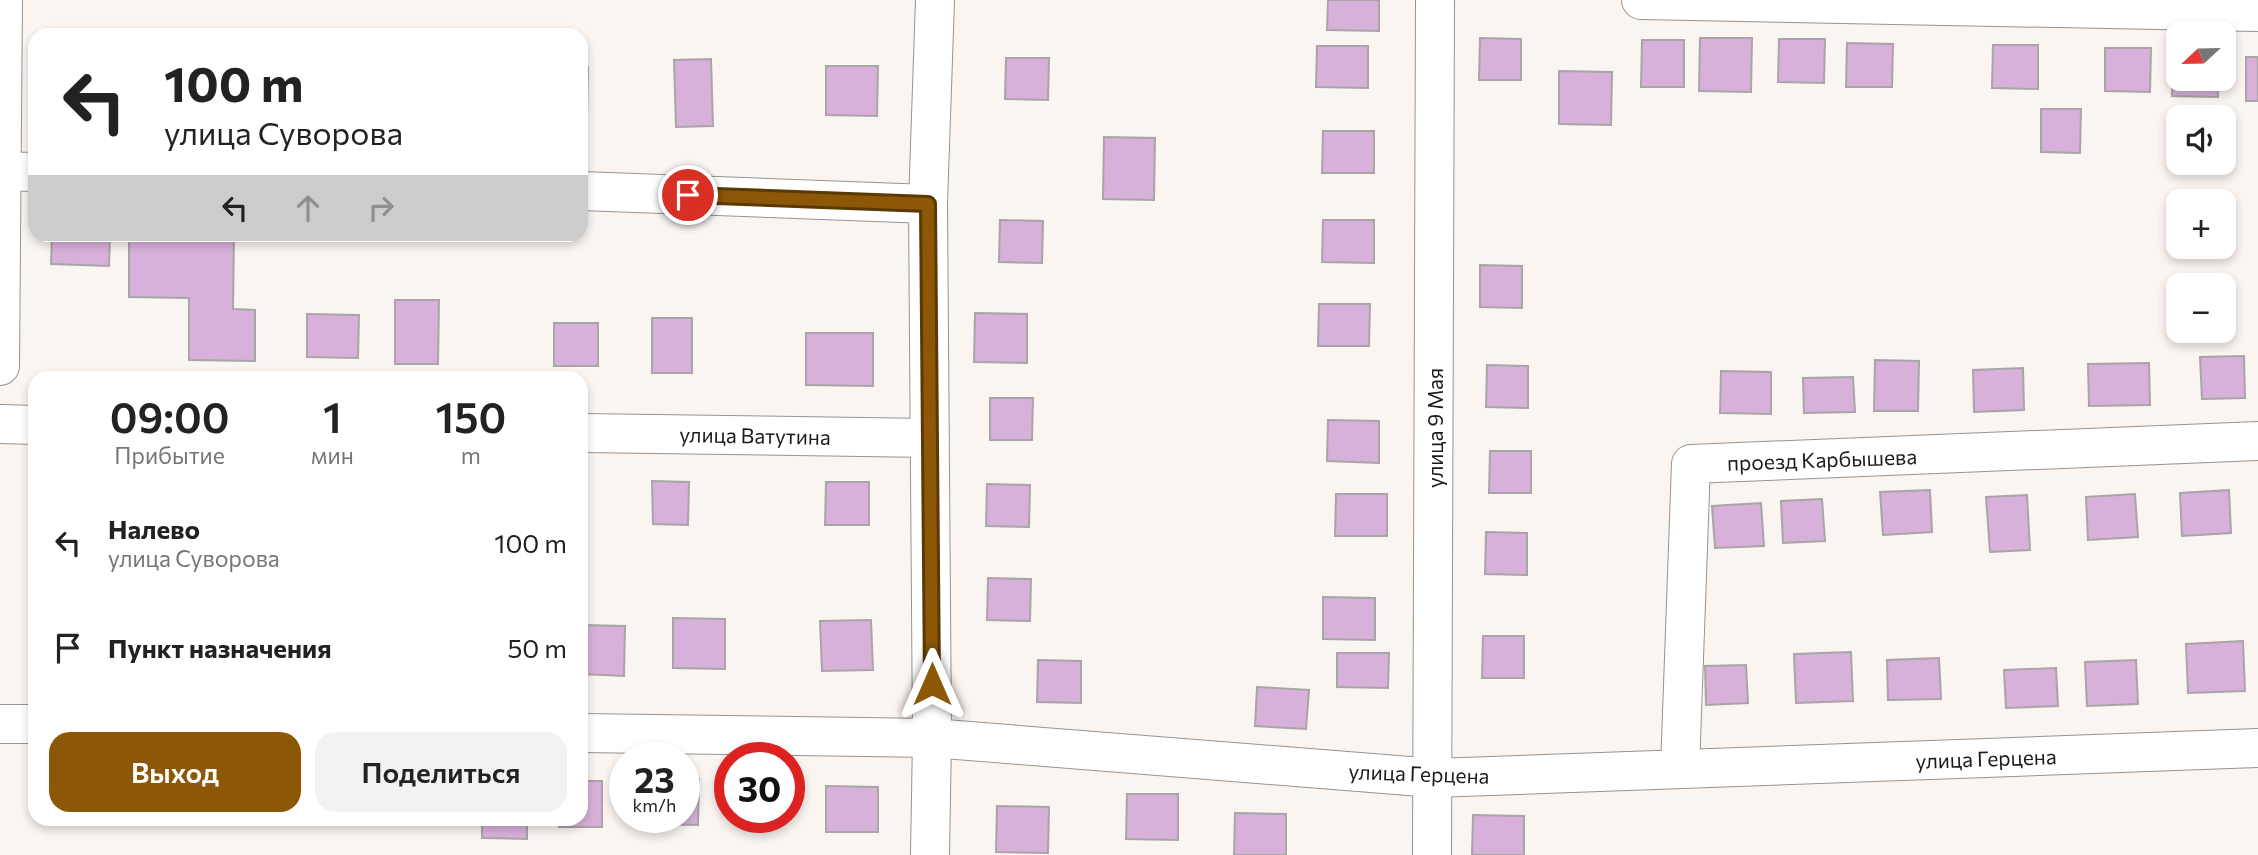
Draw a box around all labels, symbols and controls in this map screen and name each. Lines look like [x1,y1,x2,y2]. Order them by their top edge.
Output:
north arrow [2166,21,2236,91]
map controls [2166,21,2236,343]
text: 100 m [164,52,303,112]
icon: left [49,56,140,147]
button: sound [2166,105,2236,175]
text: улица Суворова [164,112,403,152]
pin [658,165,718,225]
icon: arrive [669,176,707,214]
icon: left [216,189,254,227]
icon: ahead [289,189,327,227]
icon: right [362,189,400,227]
button: + [2166,189,2236,259]
button: − [2166,273,2236,343]
street label: улица 9 Мая [1422,368,1447,488]
text: 09:00 [110,390,229,442]
text: 1 [323,390,342,442]
text: 150 [435,390,506,442]
street label: улица Ватутина [679,421,831,449]
text: Прибытие [114,441,225,469]
text: мин [311,441,354,469]
text: m [461,441,481,469]
street label: проезд Карбышева [1727,443,1917,475]
text: Налево [108,513,200,544]
icon: left [49,524,87,562]
text: 100 m [494,527,567,558]
text: улица Суворова [108,544,280,572]
icon: arrive [49,629,87,667]
text: Пункт назначения [108,632,332,663]
text: 50 m [507,632,567,663]
position arrow [895,647,969,721]
button: Выход [49,732,301,812]
button: Поделиться [315,732,567,812]
speed limit sign: 30 [714,742,805,833]
street label: улица Герцена [1915,743,2057,773]
text: 23 [634,757,675,800]
street label: улица Герцена [1348,758,1490,788]
text: km/h [633,794,676,816]

